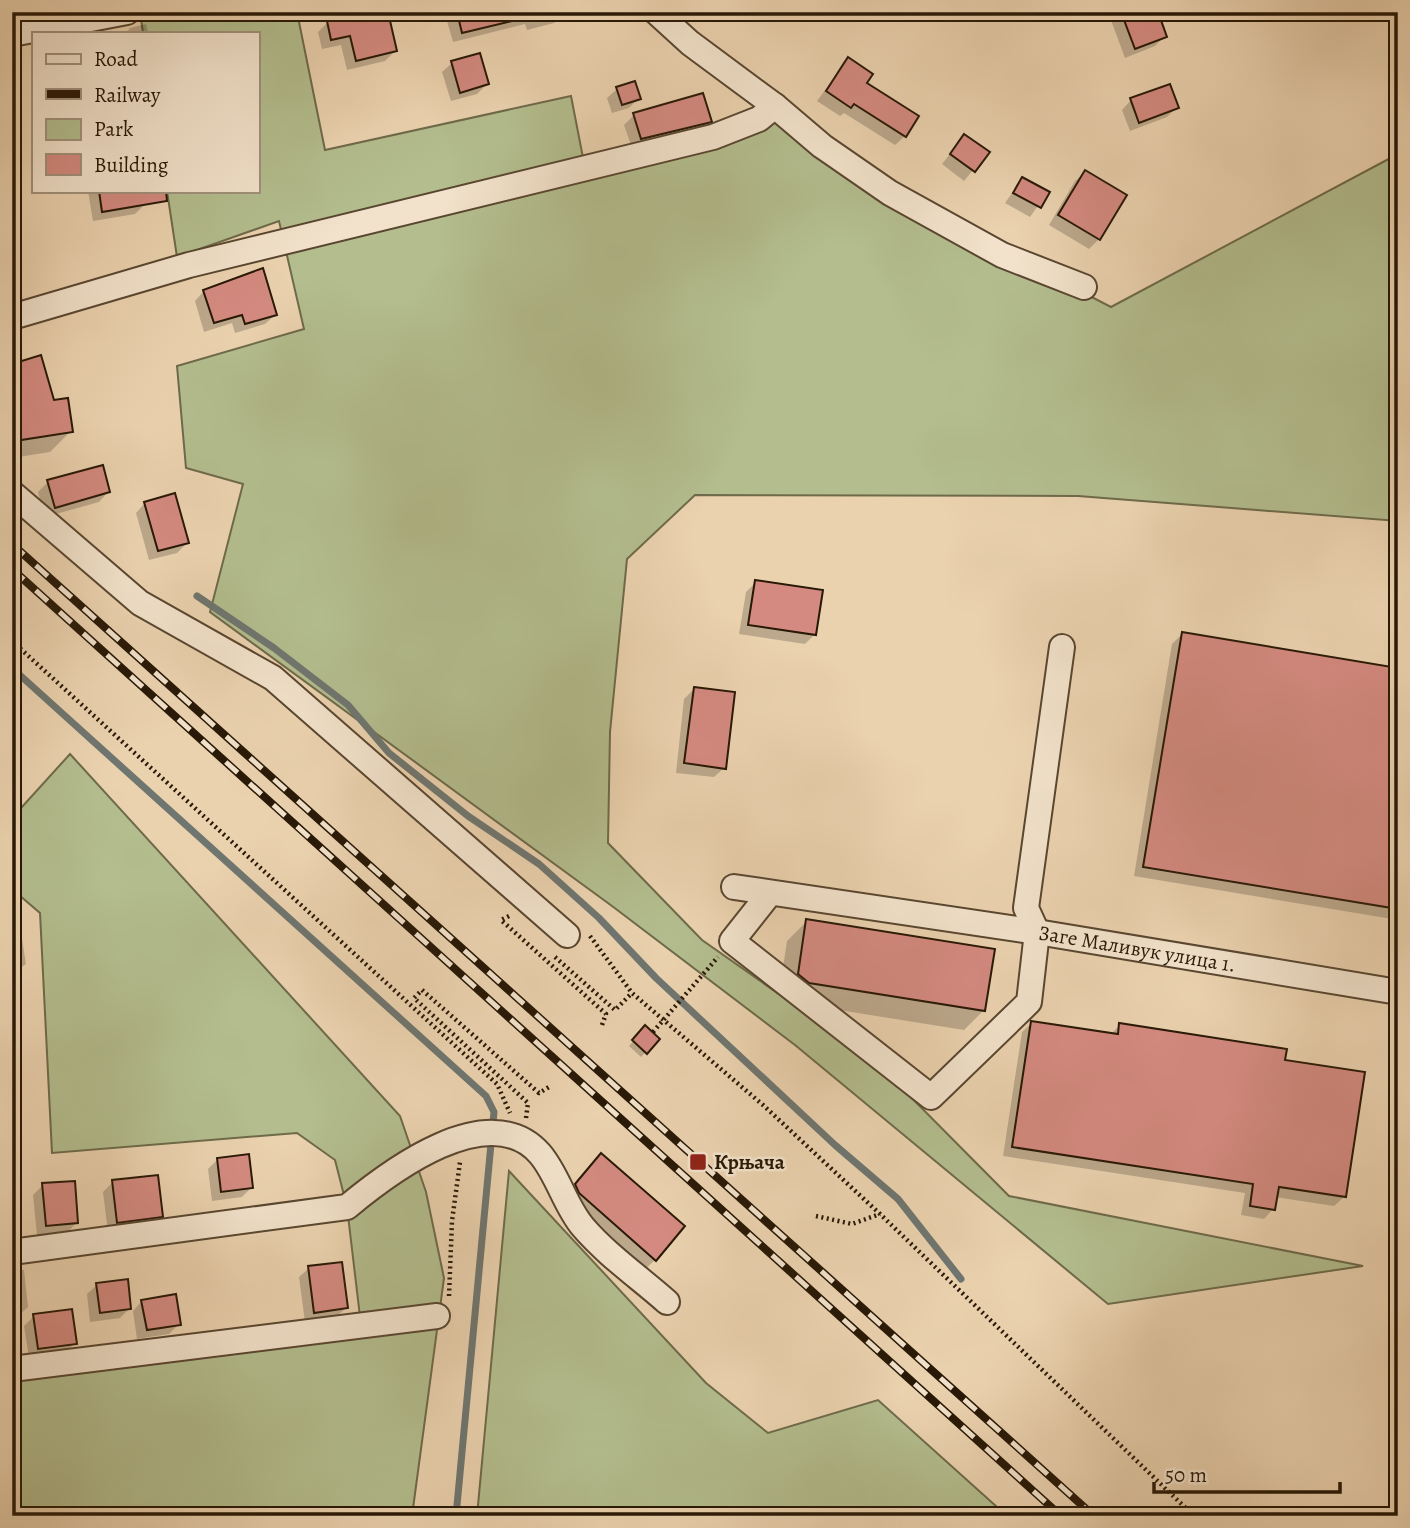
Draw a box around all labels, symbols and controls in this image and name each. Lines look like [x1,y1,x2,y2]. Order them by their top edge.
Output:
legend [32,32,259,192]
text: Road [94,45,138,73]
text: Railway [94,81,161,109]
text: Park [94,115,134,143]
text: Building [94,151,169,179]
street label: Заге Маливук улица 1. [1037,919,1238,979]
place label: Крњача [714,1148,785,1176]
marker: Крњача [688,1152,708,1172]
scale bar [1154,1451,1340,1495]
text: 50 m [1165,1461,1207,1489]

